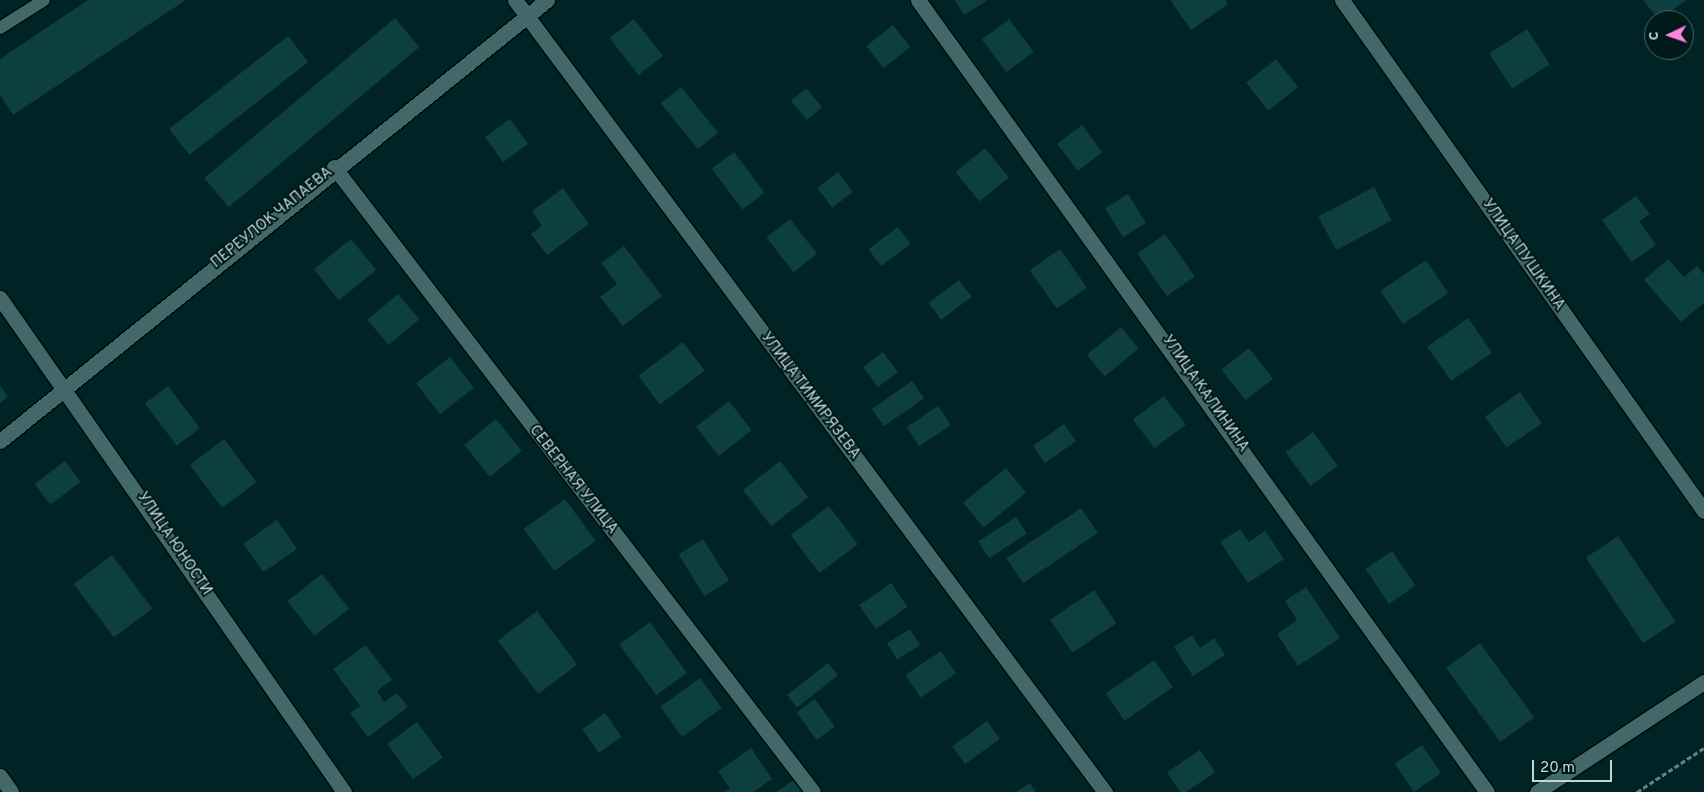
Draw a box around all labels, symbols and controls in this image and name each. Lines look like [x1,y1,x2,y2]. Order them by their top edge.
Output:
north arrow [1644,10,1694,60]
text: С [1646,31,1663,41]
street label: ПЕРЕУЛОК ЧАПАЕВА [208,164,336,272]
street label: УЛИЦА ПУШКИНА [1478,196,1568,314]
street label: УЛИЦА ТИМИРЯЗЕВА [756,329,864,463]
street label: УЛИЦА КАЛИНИНА [1158,332,1252,456]
street label: СЕВЕРНАЯ УЛИЦА [525,422,621,538]
street label: УЛИЦА ЮНОСТИ [133,489,215,599]
scale bar [1534,750,1614,782]
text: 20 m [1540,759,1575,778]

